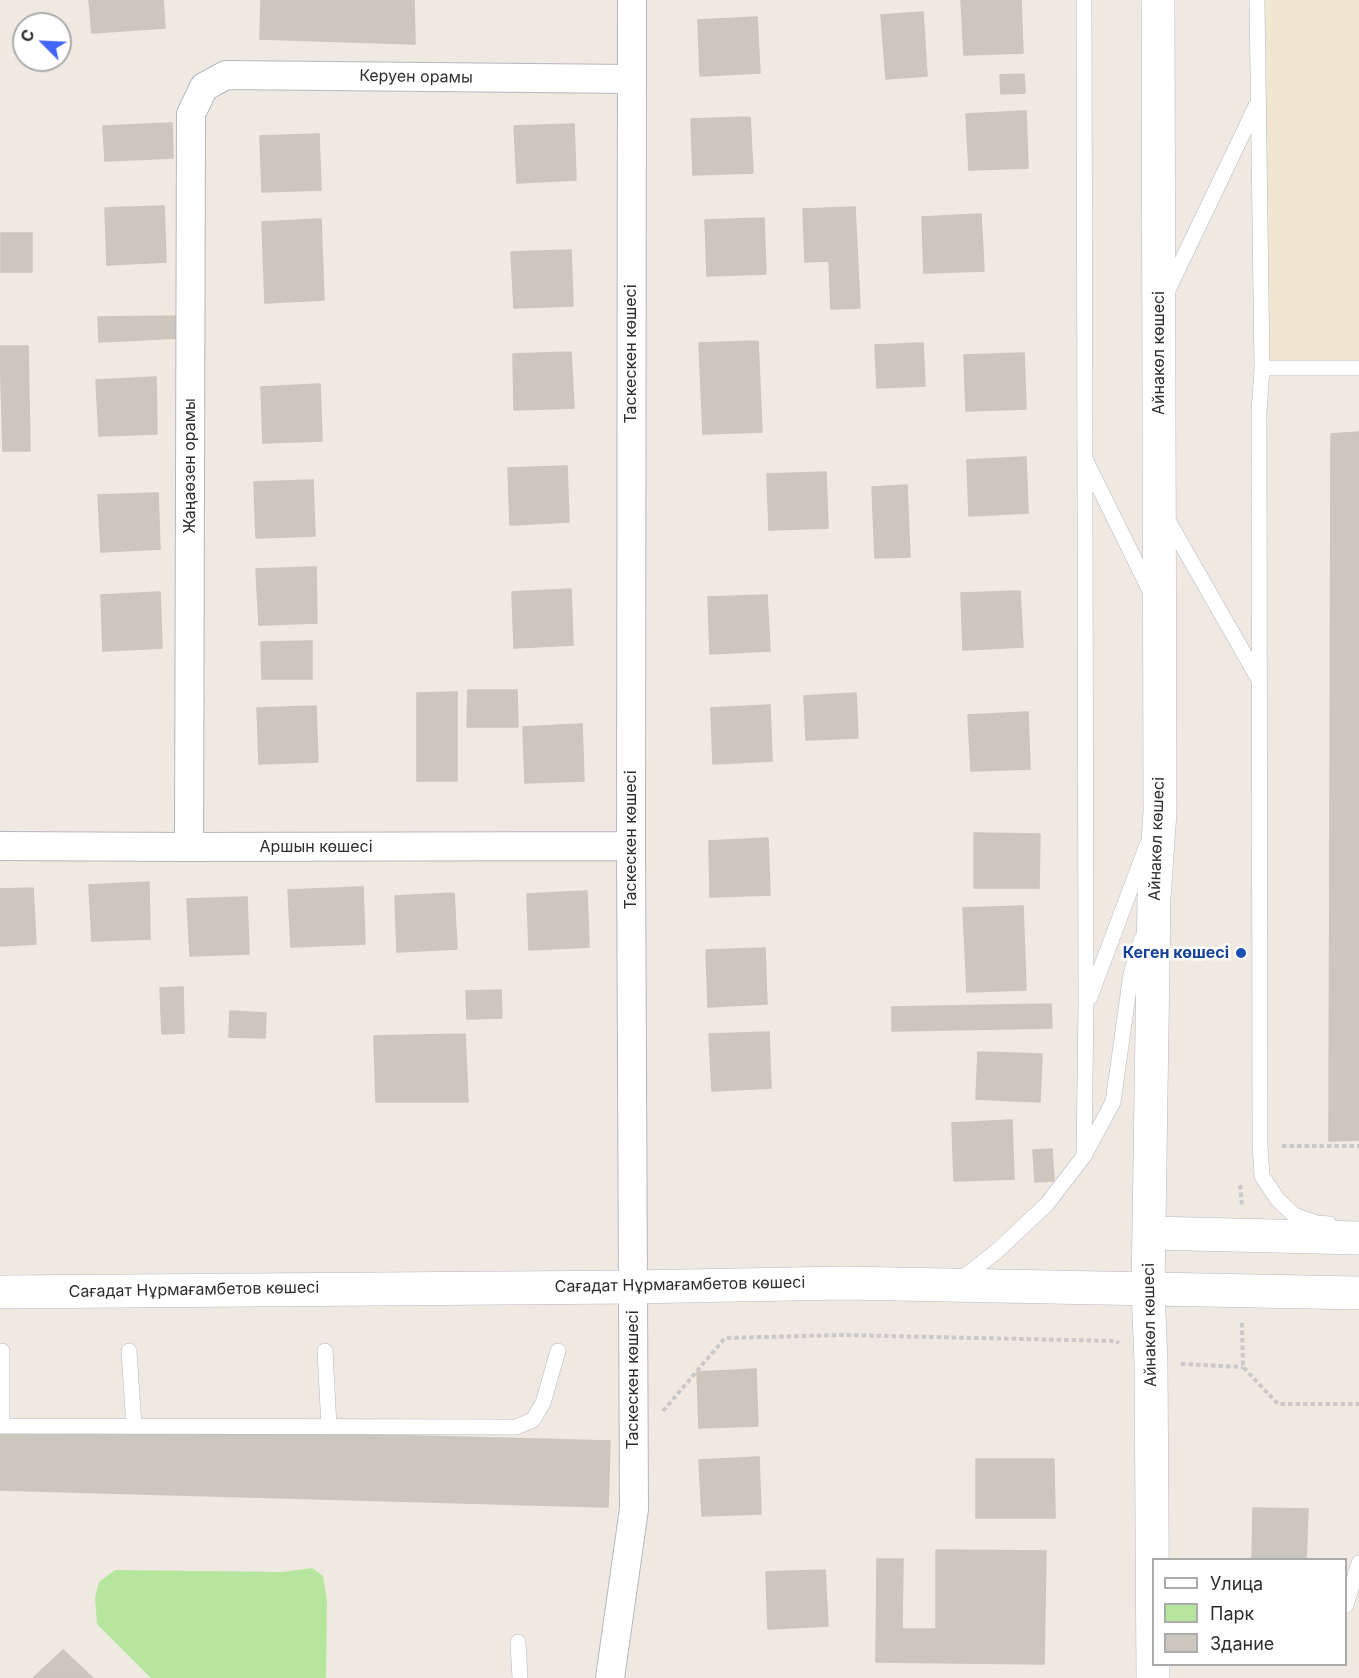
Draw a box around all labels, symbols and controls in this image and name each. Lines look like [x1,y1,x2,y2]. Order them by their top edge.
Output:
north arrow [12,12,72,72]
text: С [16,26,39,45]
street label: Керуен орамы [359,66,473,88]
street label: Таскескен көшесі [621,284,641,424]
street label: Айнакөл көшесі [1149,291,1169,415]
street label: Жаңаөзен орамы [180,398,200,534]
street label: Таскескен көшесі [621,770,641,910]
street label: Айнакөл көшесі [1145,777,1169,901]
street label: Аршын көшесі [259,837,373,857]
place label: Кеген көшесі [1123,943,1229,963]
marker: Кеген көшесі [1234,946,1248,960]
street label: Айнакөл көшесі [1139,1263,1161,1387]
street label: Сағадат Нұрмағамбетов көшесі [555,1273,805,1297]
street label: Сағадат Нұрмағамбетов көшесі [69,1278,319,1302]
street label: Таскескен көшесі [623,1310,643,1450]
legend [1152,1558,1347,1666]
text: Улица [1210,1573,1263,1594]
text: Парк [1210,1603,1254,1624]
text: Здание [1210,1633,1274,1654]

